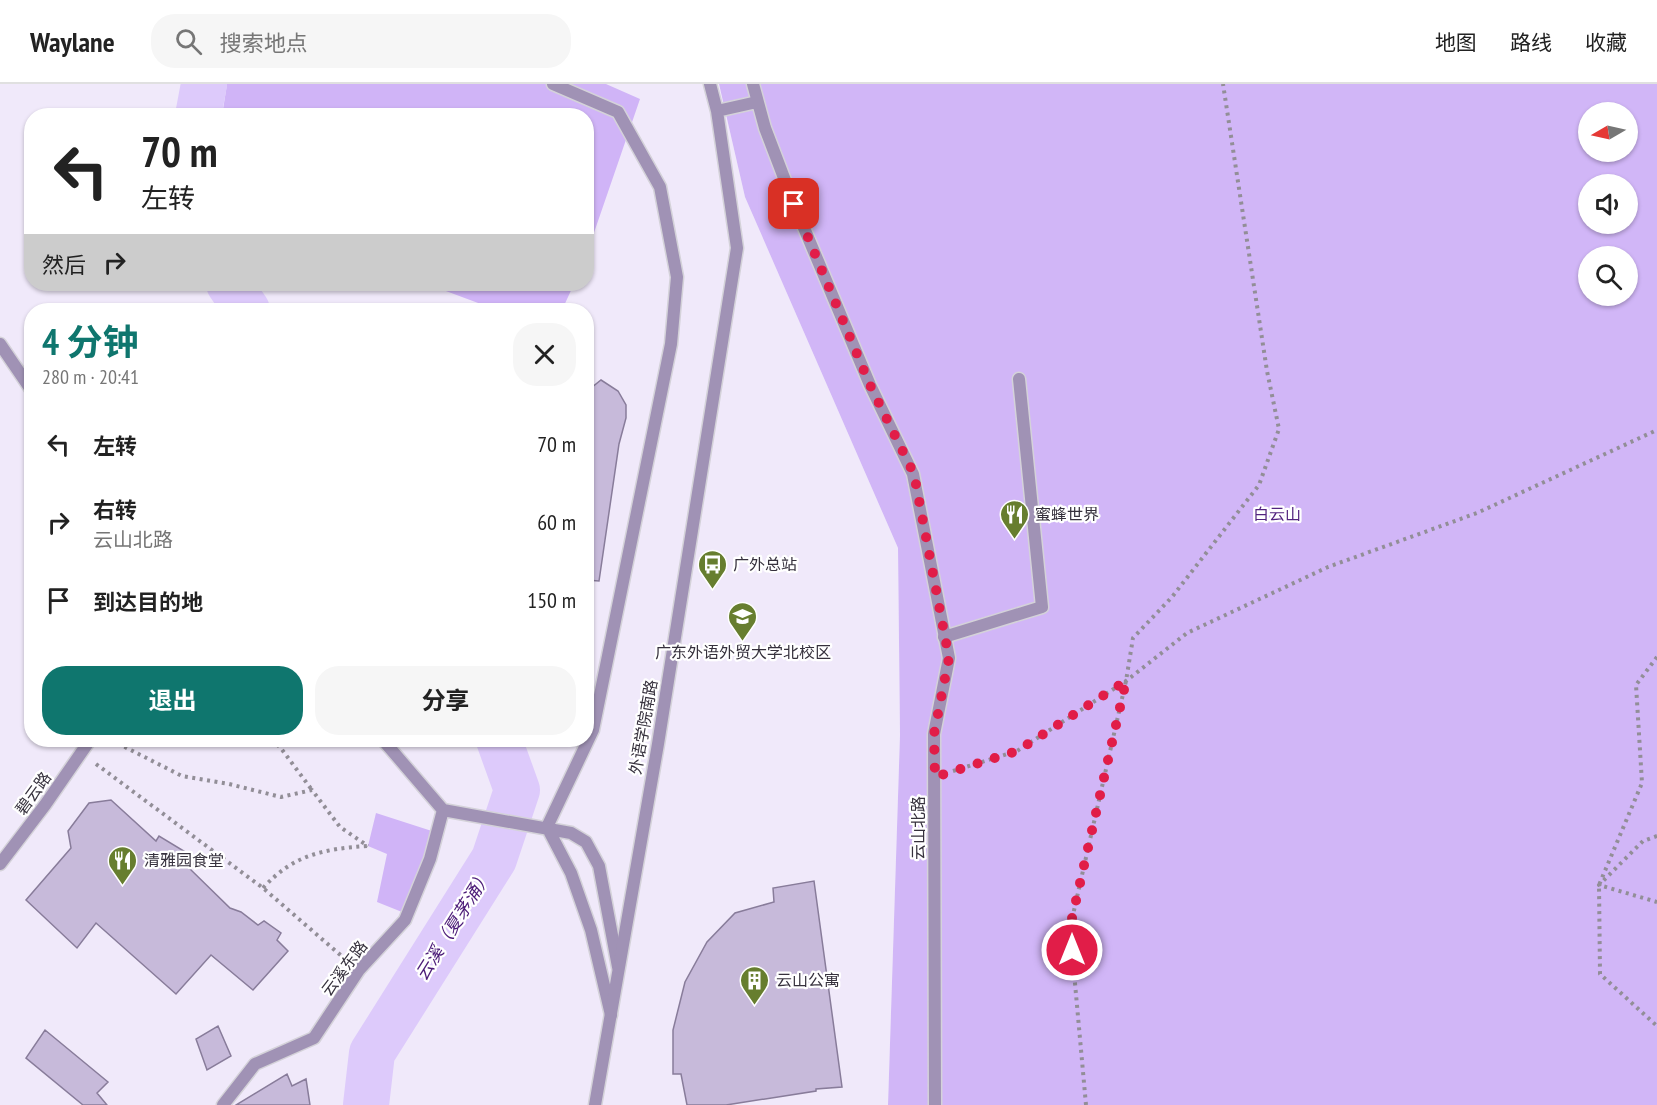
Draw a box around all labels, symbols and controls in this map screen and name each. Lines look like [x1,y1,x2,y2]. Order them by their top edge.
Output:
search box [151,14,571,68]
text: Waylane [30,23,115,60]
icon: search [172,25,205,58]
text: 搜索地点 [220,29,308,57]
text: 地图 [1435,29,1477,56]
text: 路线 [1510,29,1552,56]
text: 收藏 [1585,29,1627,56]
north arrow [1578,102,1638,162]
map controls [1578,102,1638,306]
text: 70 m [141,124,218,179]
icon: left [42,132,120,210]
button: sound [1578,174,1638,234]
pin [768,178,819,229]
text: 左转 [141,181,195,215]
icon: arrive [777,187,810,220]
icon: right [98,246,131,279]
button: search [1578,246,1638,306]
text: 然后 [42,251,86,279]
text: 4 分钟 [42,318,139,365]
button: close [513,323,576,386]
text: 280 m · 20:41 [42,364,139,390]
icon: left [42,428,75,461]
text: 70 m [537,430,576,458]
text: 左转 [93,432,137,460]
text: 右转 [93,496,137,524]
restaurant icon: 蜜蜂世界 [998,498,1030,540]
place label: 蜜蜂世界 [1035,504,1099,524]
park label: 白云山 [1253,504,1301,524]
icon: right [42,506,75,539]
text: 60 m [537,508,576,536]
text: 云山北路 [93,527,173,553]
bus stop icon: 广外总站 [696,548,728,590]
place label: 广外总站 [733,554,797,574]
icon: arrive [42,584,75,617]
text: 150 m [527,586,576,614]
text: 到达目的地 [93,588,203,616]
school or university icon: 广东外语外贸大学北校区 [727,600,759,642]
place label: 广东外语外贸大学北校区 [655,642,831,662]
button: 退出 [42,666,303,735]
button: 分享 [315,666,576,735]
street label: 外语学院南路 [625,678,661,776]
street label: 碧云路 [11,768,55,818]
street label: 云山北路 [908,796,928,860]
restaurant icon: 清雅园食堂 [107,844,139,886]
place label: 清雅园食堂 [144,850,224,870]
water label: 云溪（夏茅涌） [410,865,496,985]
position arrow [1040,918,1104,982]
street label: 云溪东路 [317,936,371,1000]
building icon: 云山公寓 [739,964,771,1006]
place label: 云山公寓 [776,970,840,990]

